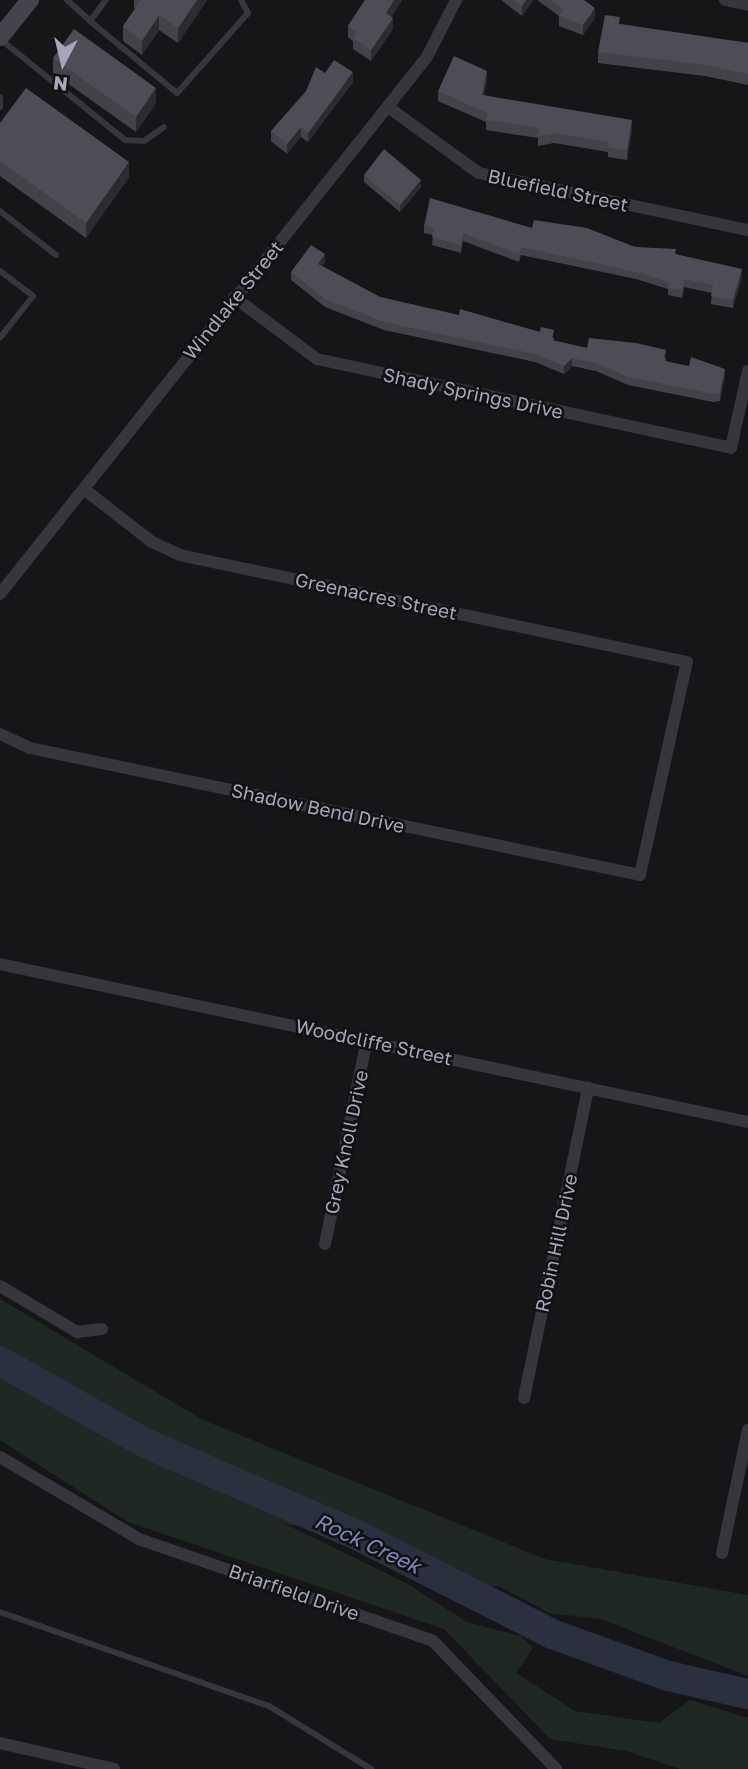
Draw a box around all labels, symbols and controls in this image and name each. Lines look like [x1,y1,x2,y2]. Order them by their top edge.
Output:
north arrow [28,28,98,98]
text: N [52,72,69,97]
street label: Bluefield Street [486,164,630,216]
street label: Windlake Street [178,236,288,364]
street label: Shady Springs Drive [381,363,565,423]
street label: Greenacres Street [293,568,459,624]
street label: Shadow Bend Drive [229,778,407,838]
street label: Woodcliffe Street [294,1014,454,1070]
street label: Grey Knoll Drive [320,1068,372,1216]
street label: Robin Hill Drive [530,1172,582,1314]
water label: Rock Creek [311,1508,425,1578]
street label: Briarfield Drive [226,1559,362,1625]

